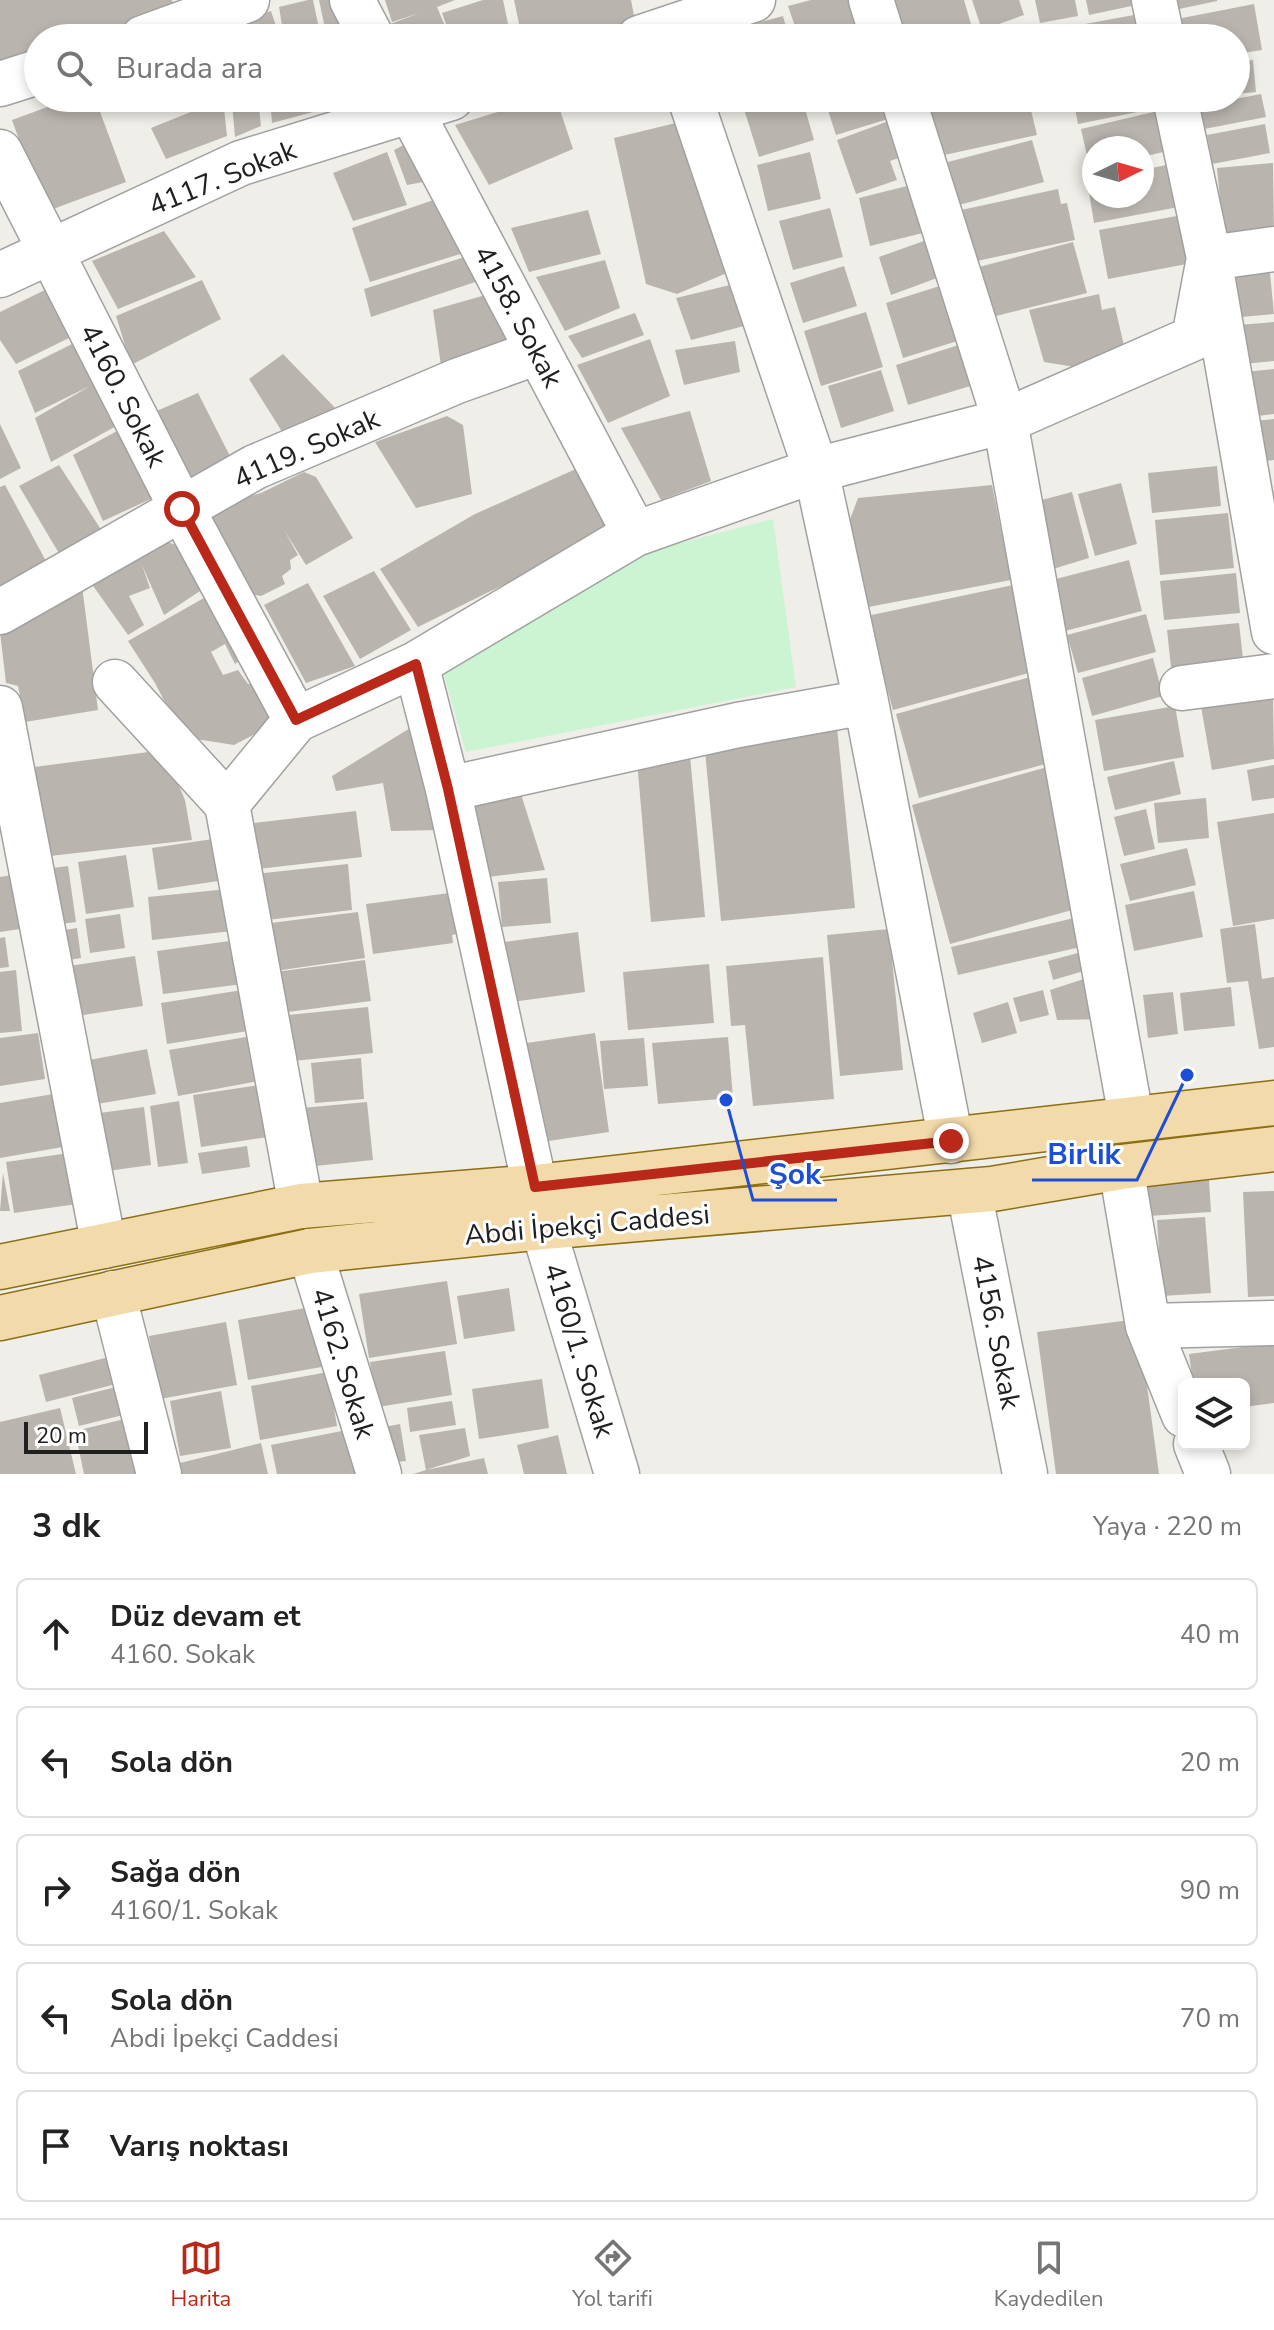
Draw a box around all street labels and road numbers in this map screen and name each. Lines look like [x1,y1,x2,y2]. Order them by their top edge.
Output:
street label: 4117. Sokak [143,131,303,225]
street label: 4158. Sokak [465,239,572,395]
street label: 4160. Sokak [71,317,176,475]
street label: 4119. Sokak [227,399,386,498]
street label: Abdi İpekçi Caddesi [463,1195,711,1255]
street label: 4156. Sokak [962,1252,1030,1413]
street label: 4160/1. Sokak [534,1258,624,1443]
street label: 4162. Sokak [302,1283,384,1445]

